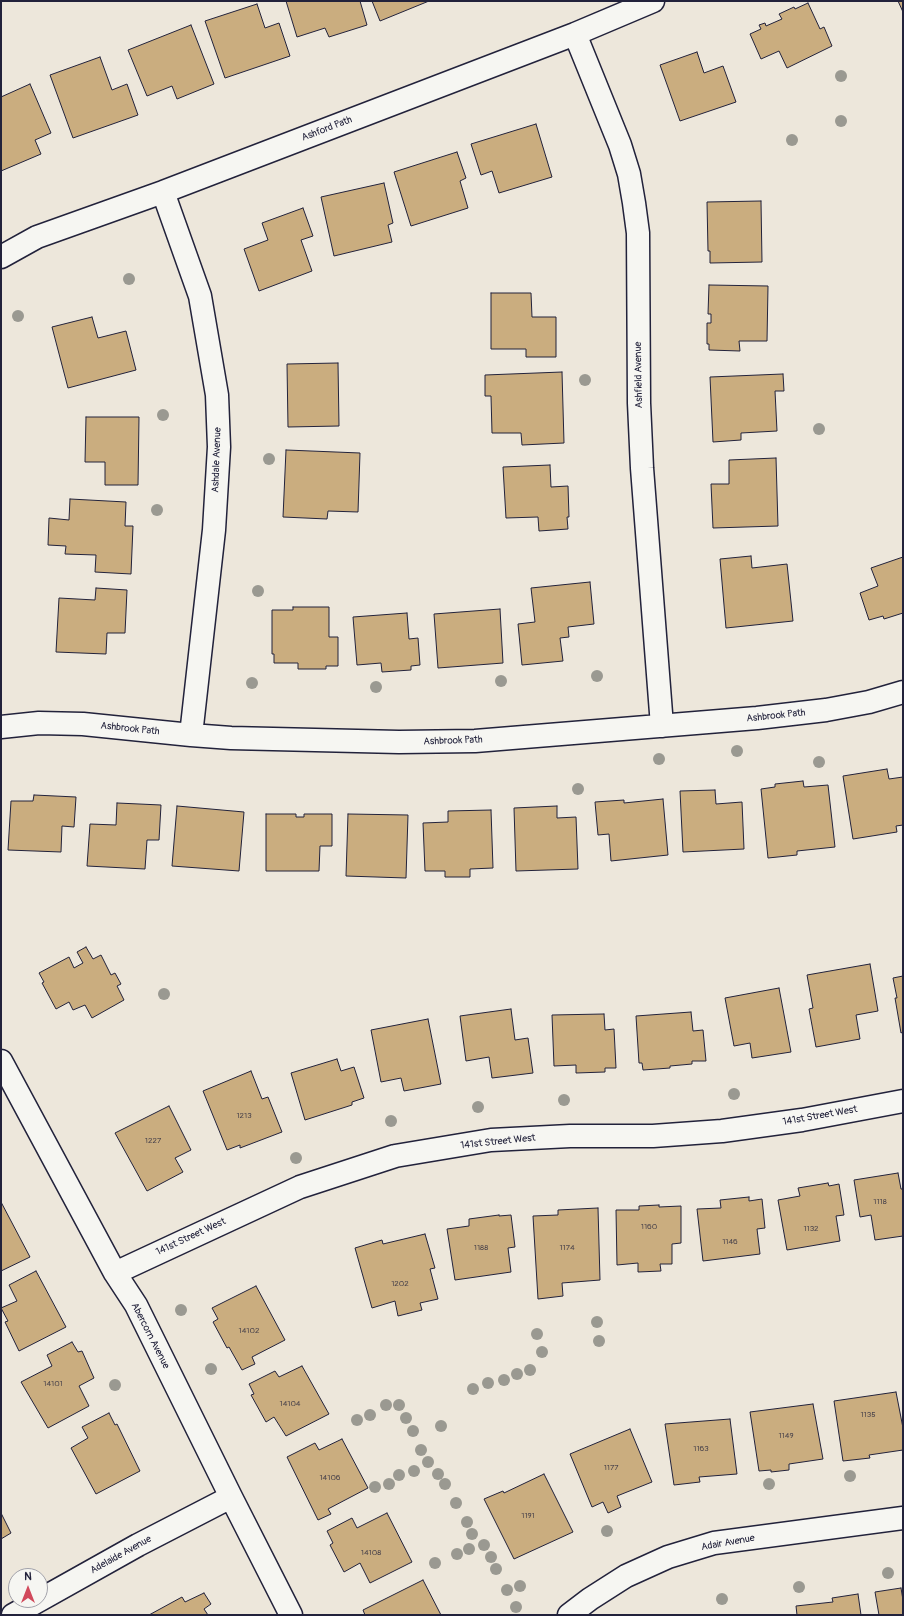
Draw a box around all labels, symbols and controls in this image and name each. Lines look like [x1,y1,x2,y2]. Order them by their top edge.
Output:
street label: Ashford Path [300,114,354,144]
street label: Ashfield Avenue [632,342,646,408]
street label: Ashdale Avenue [210,427,224,493]
street label: Ashbrook Path [746,707,806,725]
street label: Ashbrook Path [100,720,160,738]
street label: Ashbrook Path [423,734,483,748]
street label: 141st Street West [782,1104,858,1128]
house number: 1213 [236,1111,252,1121]
street label: 141st Street West [460,1132,536,1152]
house number: 1227 [145,1136,161,1146]
house number: 1118 [873,1197,887,1207]
street label: 141st Street West [154,1216,228,1258]
house number: 1160 [641,1222,657,1232]
house number: 1132 [803,1224,819,1234]
house number: 1146 [722,1237,738,1247]
house number: 1188 [474,1243,488,1253]
house number: 1174 [559,1243,575,1253]
house number: 1202 [391,1279,409,1289]
street label: Abercorn Avenue [128,1301,172,1371]
house number: 14102 [239,1326,259,1336]
house number: 14101 [43,1379,63,1389]
house number: 14104 [280,1399,300,1409]
house number: 1135 [860,1410,876,1420]
house number: 1149 [778,1431,794,1441]
house number: 1163 [693,1444,709,1454]
house number: 1177 [604,1463,618,1473]
house number: 14106 [319,1473,341,1483]
house number: 1191 [521,1511,535,1521]
street label: Adair Avenue [700,1532,756,1554]
street label: Adelaide Avenue [88,1533,154,1577]
house number: 14108 [361,1548,381,1558]
north arrow [8,1568,48,1608]
text: N [24,1570,32,1583]

